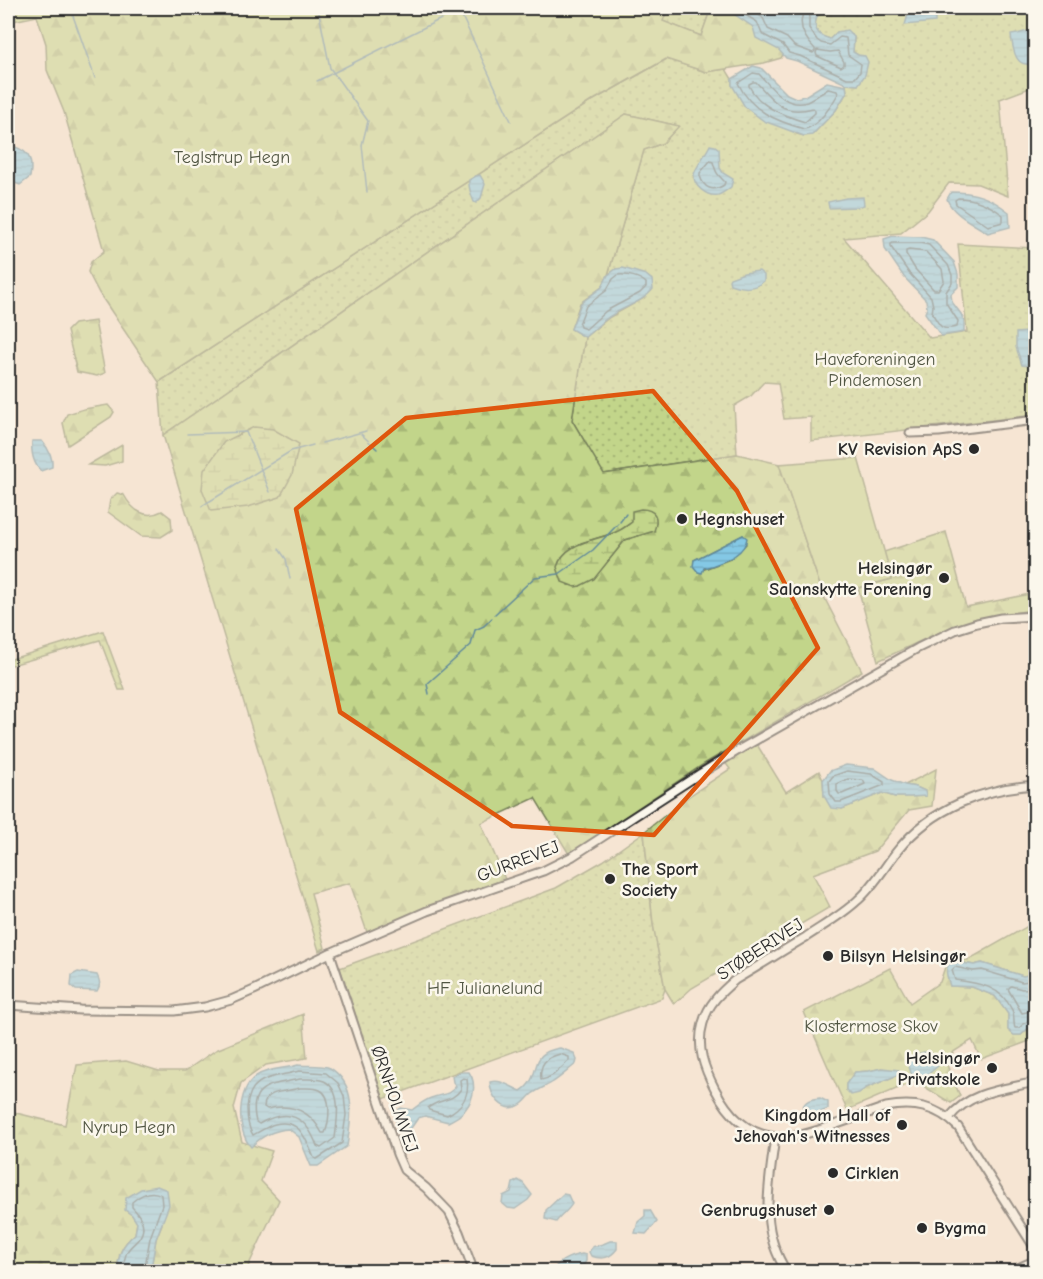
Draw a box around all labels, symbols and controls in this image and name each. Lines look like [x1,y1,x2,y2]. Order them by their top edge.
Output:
park label: Teglstrup Hegn [174,147,290,168]
park label: Haveforeningen Pindemosen [814,349,936,391]
place label: KV Revision ApS [838,439,962,460]
marker: KV Revision ApS [967,442,981,456]
place label: Hegnshuset [694,509,785,530]
marker: Hegnshuset [675,512,689,526]
place label: Helsingør Salonskytte Forening [769,558,933,600]
marker: Helsingør Salonskytte Forening [937,571,951,585]
street label: GURREVEJ [474,836,562,887]
place label: The Sport Society [622,859,699,901]
marker: The Sport Society [603,872,617,886]
street label: STØBERIVEJ [713,914,807,985]
place label: Bilsyn Helsingør [840,946,967,967]
marker: Bilsyn Helsingør [821,949,835,963]
park label: HF Julianelund [427,978,543,999]
park label: Klostermose Skov [804,1016,938,1037]
street label: ØRNHOLMVEJ [366,1043,423,1155]
place label: Helsingør Privatskole [897,1048,981,1090]
marker: Helsingør Privatskole [985,1061,999,1075]
place label: Kingdom Hall of Jehovah's Witnesses [734,1105,891,1147]
park label: Nyrup Hegn [82,1117,176,1138]
marker: Kingdom Hall of Jehovah's Witnesses [895,1118,909,1132]
place label: Cirklen [845,1163,899,1184]
marker: Cirklen [826,1166,840,1180]
place label: Genbrugshuset [701,1200,818,1221]
marker: Genbrugshuset [822,1203,836,1217]
place label: Bygma [934,1218,986,1239]
marker: Bygma [915,1221,929,1235]

